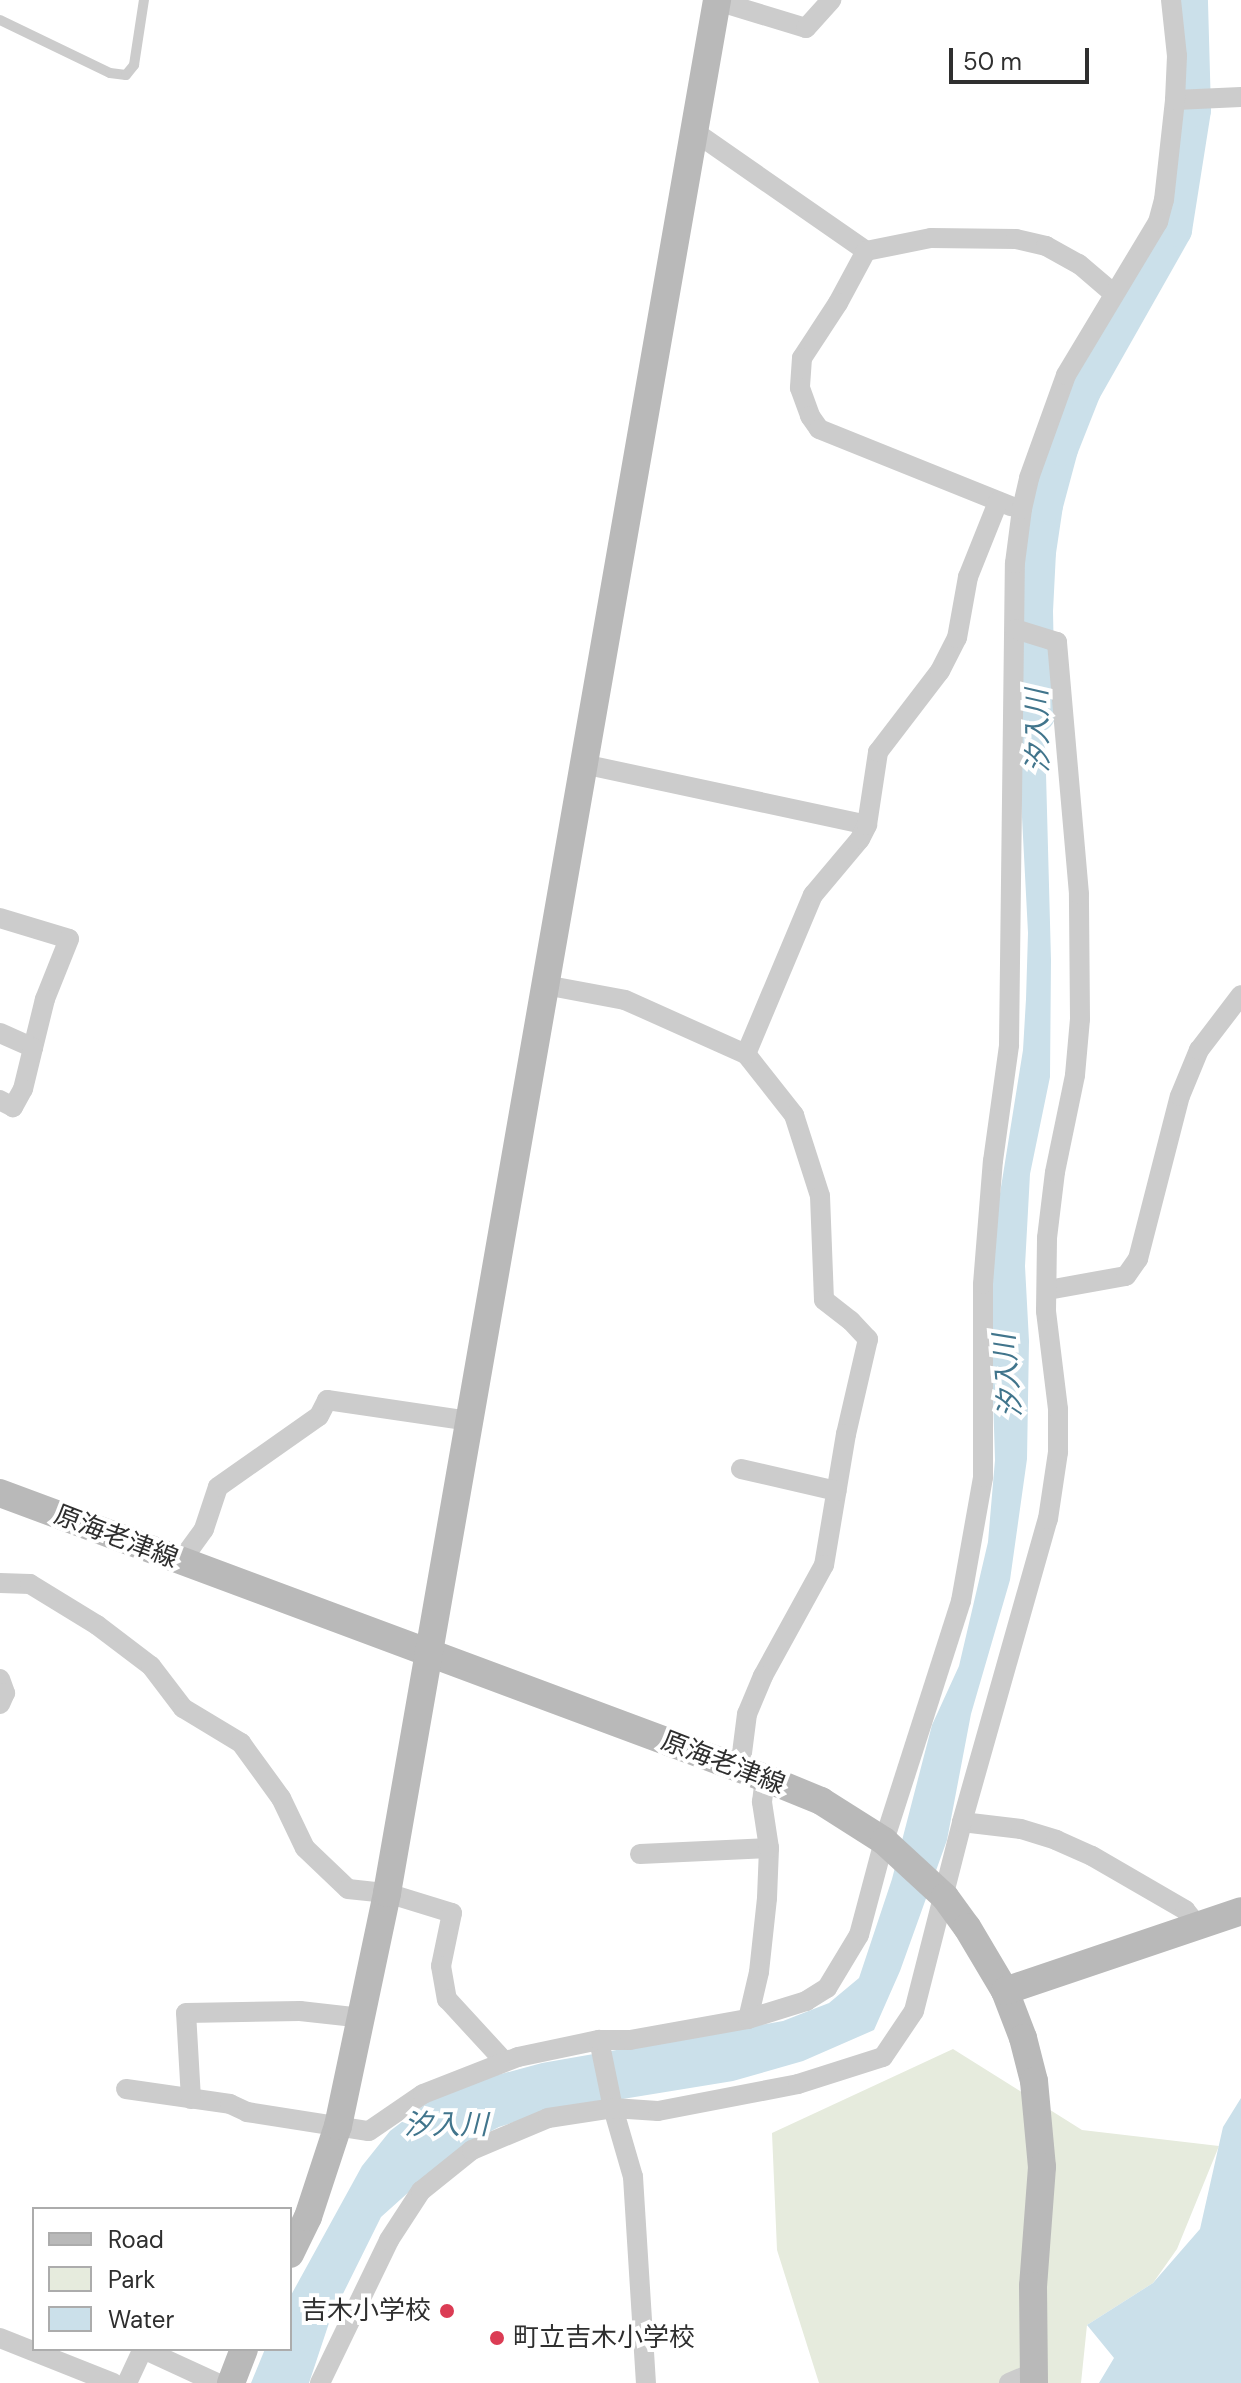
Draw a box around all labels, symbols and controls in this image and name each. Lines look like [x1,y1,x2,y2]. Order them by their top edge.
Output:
scale bar [953,32,1093,82]
text: 50 m [963,46,1022,77]
water label: 汐入川 [1020,689,1056,773]
water label: 汐入川 [988,1333,1028,1419]
street label: 原海老津線 [50,1499,182,1575]
street label: 原海老津線 [657,1725,789,1801]
water label: 汐入川 [404,2108,488,2142]
legend [32,2207,292,2351]
text: Road [108,2224,164,2255]
text: Park [108,2264,155,2295]
place label: 吉木小学校 [301,2295,431,2327]
marker: 吉木小学校 [438,2302,456,2320]
text: Water [108,2304,174,2335]
place label: 町立吉木小学校 [513,2322,695,2354]
marker: 町立吉木小学校 [488,2329,506,2347]

